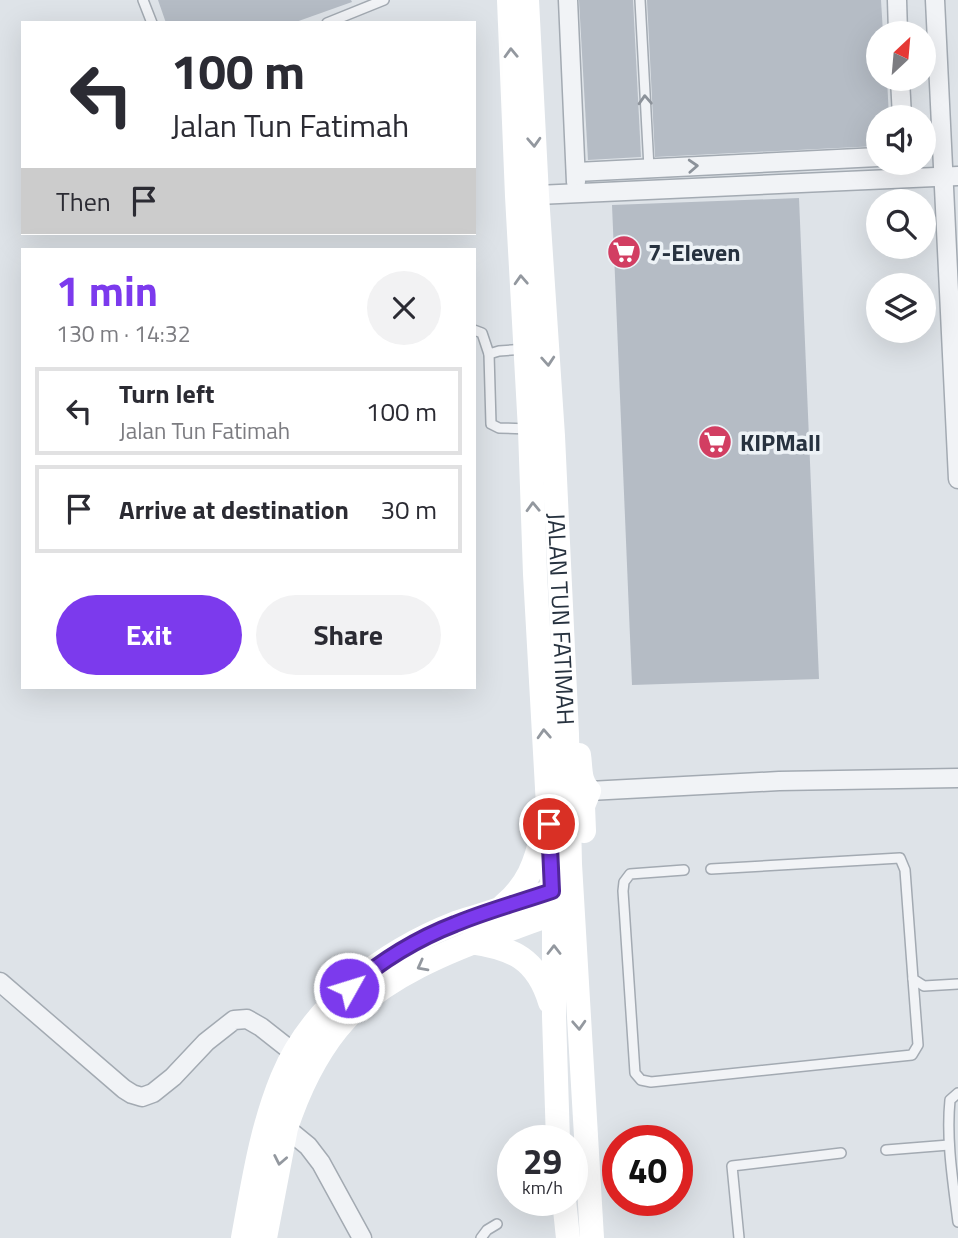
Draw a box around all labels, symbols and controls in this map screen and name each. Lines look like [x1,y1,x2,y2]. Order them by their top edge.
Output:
north arrow [866,21,936,91]
map controls [866,21,936,343]
text: 100 m [171,33,305,108]
one-way arrow [503,47,518,58]
icon: left [56,49,147,140]
one-way arrow [638,94,653,105]
text: Jalan Tun Fatimah [171,101,409,149]
button: sound [866,105,936,175]
one-way arrow [527,136,542,147]
one-way arrow [688,158,699,173]
text: Then [56,182,111,221]
icon: arrive [125,182,163,220]
button: search [866,189,936,259]
supermarket icon: 7-Eleven [605,233,643,271]
place label: 7-Eleven [648,234,740,270]
text: 1 min [56,258,158,322]
button: close [367,271,441,345]
button: layers [866,273,936,343]
one-way arrow [514,274,529,285]
text: 130 m · 14:32 [56,316,191,351]
one-way arrow [540,356,555,367]
text: Turn left [119,374,214,413]
icon: left [60,392,98,430]
text: 100 m [366,392,437,431]
text: Jalan Tun Fatimah [119,413,290,448]
supermarket icon: KIPMall [696,423,734,461]
place label: KIPMall [740,424,821,460]
icon: arrive [60,490,98,528]
text: Arrive at destination [119,490,349,529]
text: 30 m [380,490,437,529]
one-way arrow [525,501,541,512]
street label: JALAN TUN FATIMAH [539,512,585,726]
button: Exit [56,595,242,675]
button: Share [256,595,441,675]
one-way arrow [537,728,552,739]
pin [519,794,579,854]
icon: arrive [530,805,568,843]
one-way arrow [546,945,562,955]
position arrow [312,951,386,1025]
one-way arrow [417,957,429,971]
one-way arrow [572,1020,587,1031]
speed limit sign: 40 [602,1125,693,1216]
text: 29 [523,1134,562,1188]
one-way arrow [273,1154,288,1166]
text: km/h [522,1174,563,1201]

